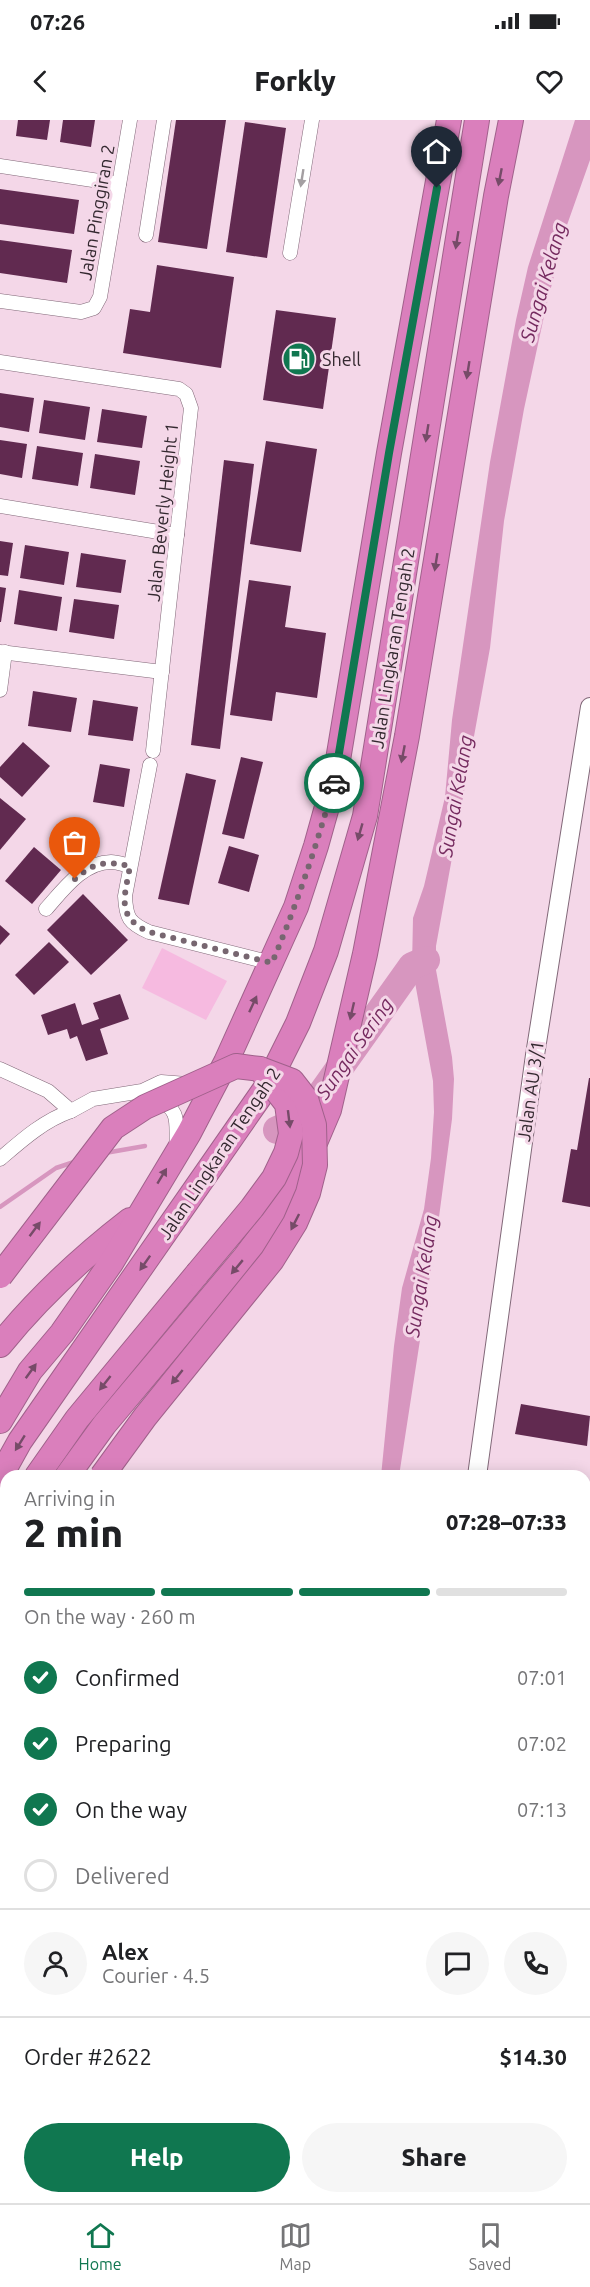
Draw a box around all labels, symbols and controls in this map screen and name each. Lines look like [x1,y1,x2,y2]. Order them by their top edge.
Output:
text: 07:26 [30,9,85,34]
icon: back [24,65,57,98]
icon: heart [533,65,566,98]
text: Forkly [254,66,336,96]
pin [411,126,462,188]
icon: home [420,135,453,168]
street label: Jalan Pinggiran 2 [74,143,118,281]
one-way arrow [298,168,307,187]
one-way arrow [495,168,504,187]
water label: Sungai Kelang [515,219,571,345]
one-way arrow [452,231,461,250]
fuel station icon: Shell [281,341,317,377]
place label: Shell [322,349,361,369]
one-way arrow [463,360,472,379]
street label: Jalan Beverly Height 1 [143,422,181,602]
one-way arrow [422,423,431,442]
street label: Jalan Lingkaran Tengah 2 [366,546,418,750]
one-way arrow [431,553,440,572]
water label: Sungai Kelang [433,733,477,860]
one-way arrow [399,745,408,764]
courier [304,753,364,813]
icon: car [318,767,351,800]
pin [49,817,100,879]
one-way arrow [355,823,364,841]
icon: bag [58,826,91,859]
water label: Sungai Sering [310,993,397,1104]
one-way arrow [248,996,257,1013]
one-way arrow [347,1001,356,1020]
street label: Jalan AU 3/1 [513,1039,547,1143]
street label: Jalan Lingkaran Tengah 2 [154,1063,284,1243]
one-way arrow [284,1109,293,1128]
one-way arrow [156,1168,167,1184]
water label: Sungai Kelang [400,1213,442,1340]
one-way arrow [290,1214,300,1231]
one-way arrow [29,1221,41,1237]
one-way arrow [139,1255,151,1271]
one-way arrow [231,1260,244,1275]
one-way arrow [25,1364,37,1380]
one-way arrow [171,1369,184,1385]
one-way arrow [98,1375,111,1391]
one-way arrow [14,1435,25,1451]
text: Arriving in [24,1487,115,1510]
text: 07:28–07:33 [446,1509,567,1534]
text: 2 min [24,1511,123,1554]
text: On the way · 260 m [24,1605,196,1628]
icon: check [24,1661,57,1694]
text: Confirmed [75,1665,180,1690]
text: 07:01 [517,1666,567,1689]
icon: check [24,1727,57,1760]
text: Preparing [75,1731,172,1756]
text: 07:02 [517,1732,567,1755]
icon: check [24,1793,57,1826]
text: On the way [75,1797,187,1822]
text: 07:13 [517,1798,567,1821]
text: Delivered [75,1863,170,1888]
button: person [24,1932,87,1995]
button: chat [426,1932,489,1995]
button: phone [504,1932,567,1995]
text: Alex [102,1939,149,1964]
text: Courier · 4.5 [102,1964,210,1987]
text: Order #2622 [24,2044,152,2069]
text: $14.30 [500,2044,567,2069]
button: Help [24,2123,290,2192]
button: Share [302,2123,567,2192]
tab: Home [79,2219,122,2273]
tab: Map [279,2219,312,2273]
tab: Saved [469,2219,511,2273]

